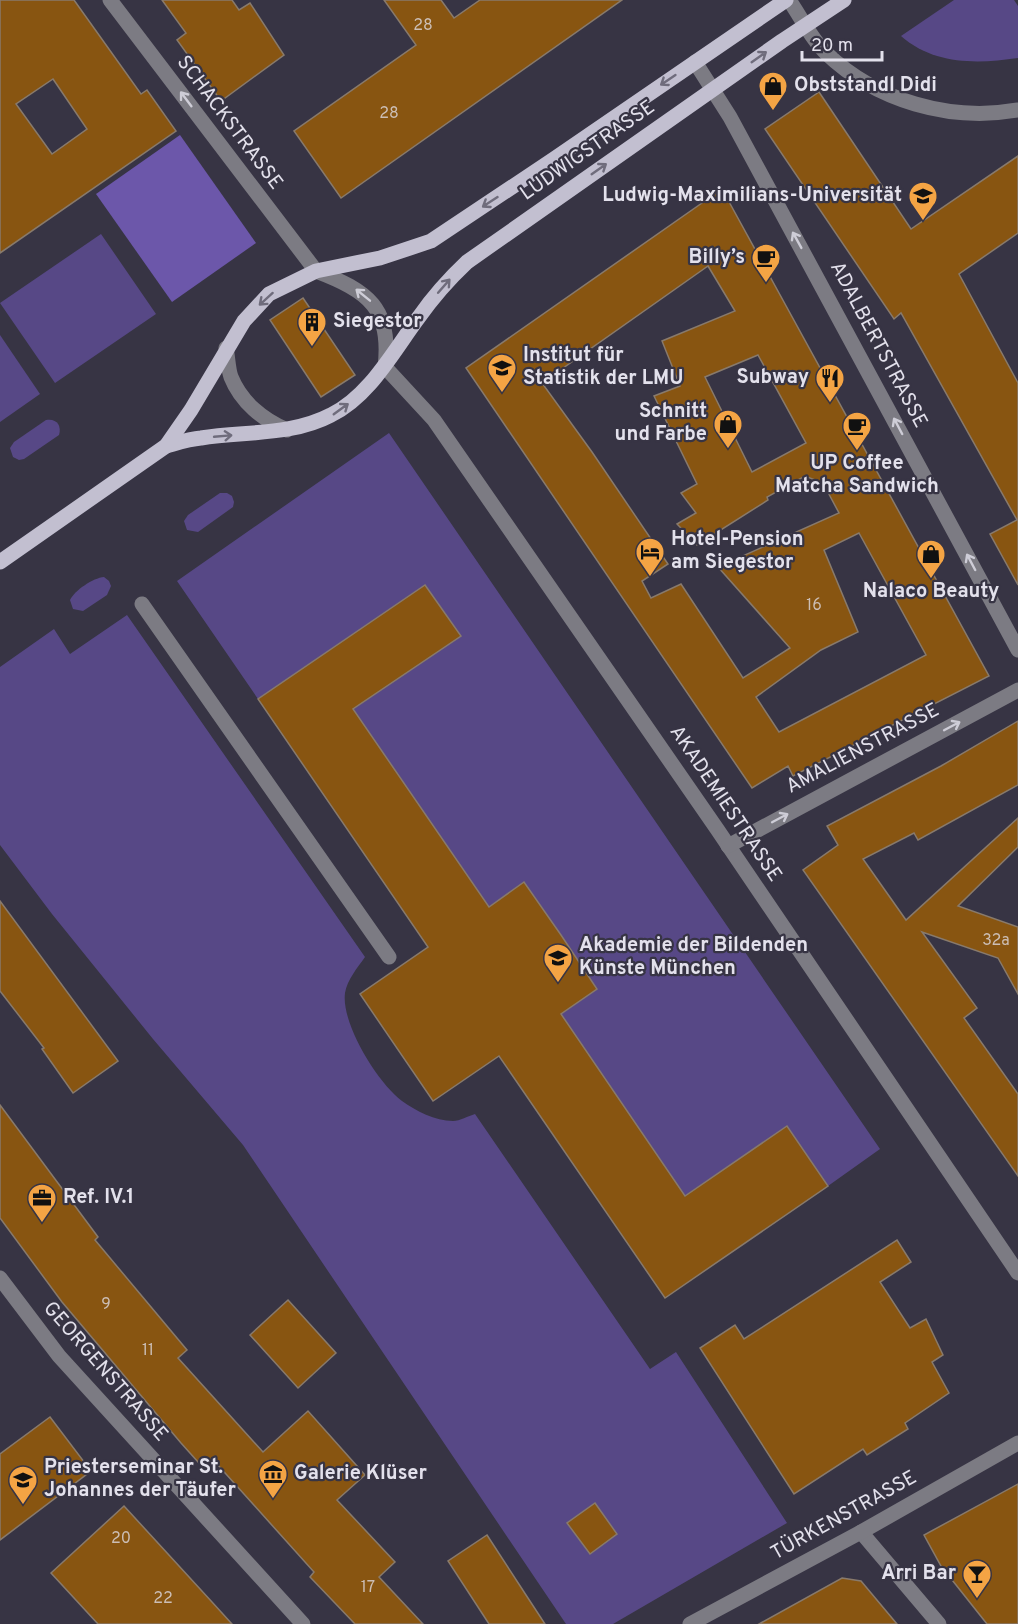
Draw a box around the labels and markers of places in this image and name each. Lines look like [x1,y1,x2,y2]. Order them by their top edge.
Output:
shop icon: Obststandl Didi [757,70,789,112]
place label: Obststandl Didi [794,73,937,99]
school or university icon: Ludwig-Maximilians-Universität [907,180,939,222]
place label: Ludwig-Maximilians-Universität [602,183,902,209]
cafe icon: Billy’s [750,242,782,284]
place label: Billy’s [689,245,745,271]
building icon: Siegestor [296,306,328,348]
place label: Siegestor [333,309,422,335]
place label: Institut für Statistik der LMU [523,343,683,392]
school or university icon: Institut für Statistik der LMU [486,352,518,394]
restaurant icon: Subway [814,362,846,404]
place label: Subway [736,365,809,391]
place label: Schnitt und Farbe [615,399,707,448]
shop icon: Schnitt und Farbe [712,408,744,450]
cafe icon: UP Coffee Matcha Sandwich [841,410,873,452]
place label: UP Coffee Matcha Sandwich [775,451,939,500]
place label: Hotel-Pension am Siegestor [671,527,804,576]
hotel icon: Hotel-Pension am Siegestor [634,536,666,578]
shop icon: Nalaco Beauty [915,538,947,580]
place label: Nalaco Beauty [863,579,999,605]
place label: Akademie der Bildenden Künste München [579,933,808,982]
school or university icon: Akademie der Bildenden Künste München [542,942,574,984]
office icon: Ref. IV.1 [26,1182,58,1224]
place label: Ref. IV.1 [63,1185,134,1211]
place label: Priesterseminar St. Johannes der Täufer [44,1455,236,1504]
museum icon: Galerie Klüser [257,1458,289,1500]
place label: Galerie Klüser [294,1461,428,1487]
school or university icon: Priesterseminar St. Johannes der Täufer [7,1464,39,1506]
bar icon: Arri Bar [961,1558,993,1600]
place label: Arri Bar [881,1561,957,1587]

